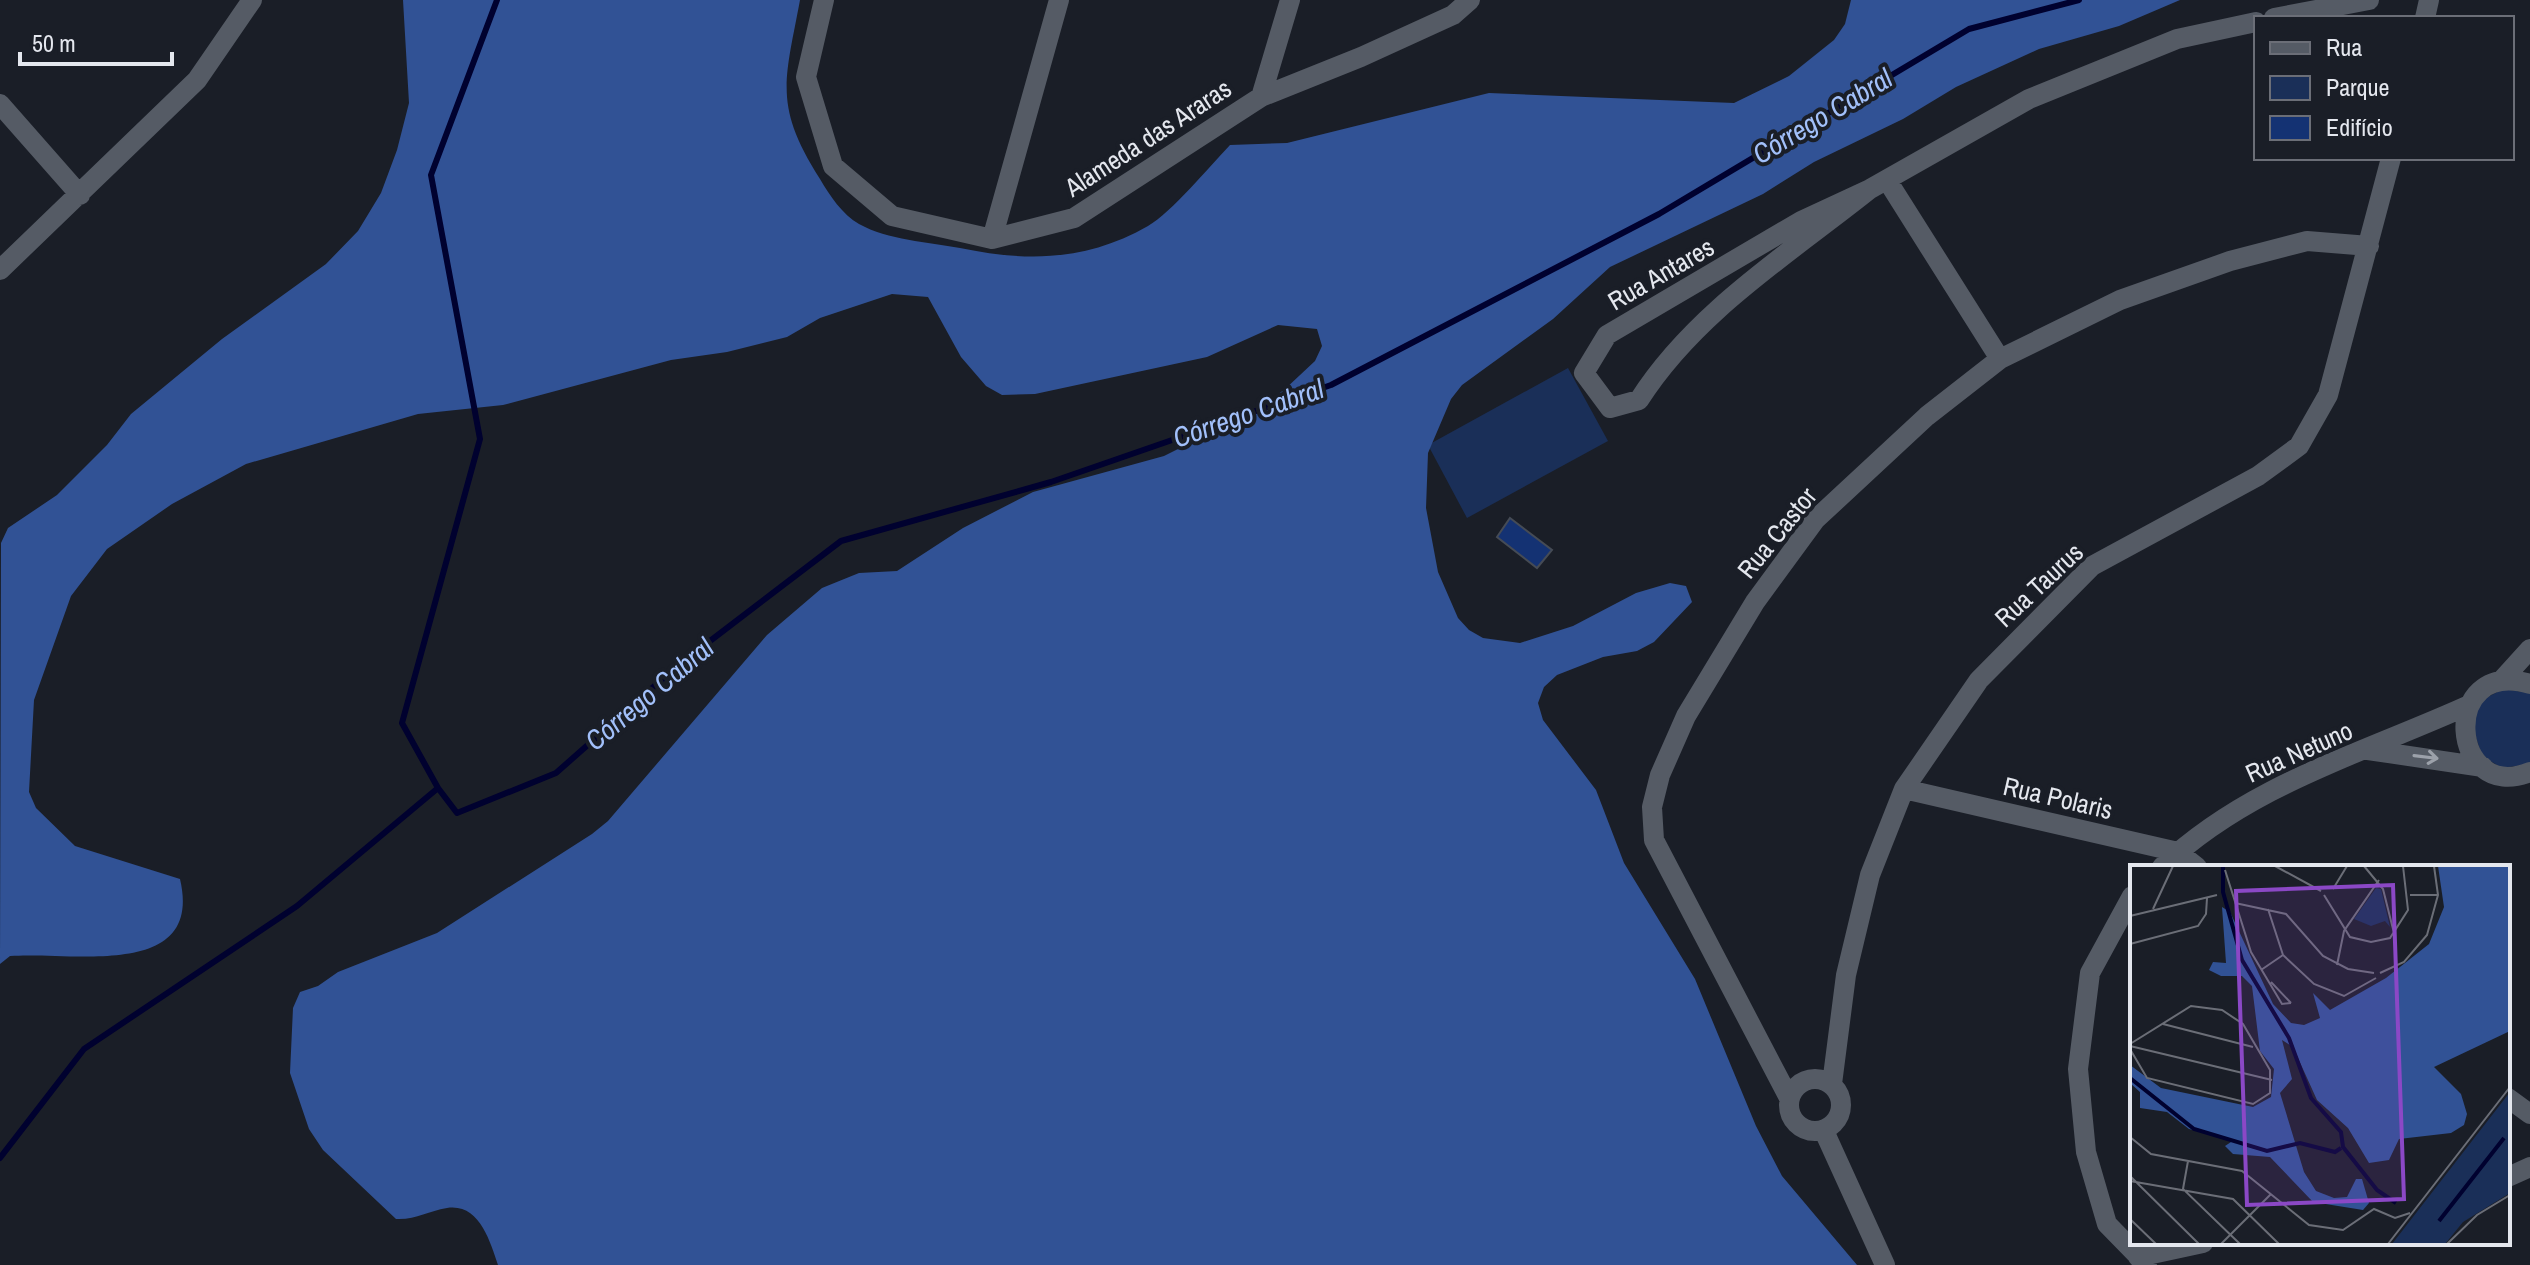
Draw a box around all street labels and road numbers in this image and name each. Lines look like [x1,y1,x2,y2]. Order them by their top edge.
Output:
street label: Alameda das Araras [1057,71,1238,205]
street label: Rua Antares [1601,229,1720,318]
street label: Rua Castor [1729,480,1824,586]
street label: Rua Taurus [1987,535,2090,635]
street label: Rua Netuno [2240,712,2358,791]
street label: Rua Polaris [2000,768,2116,827]

